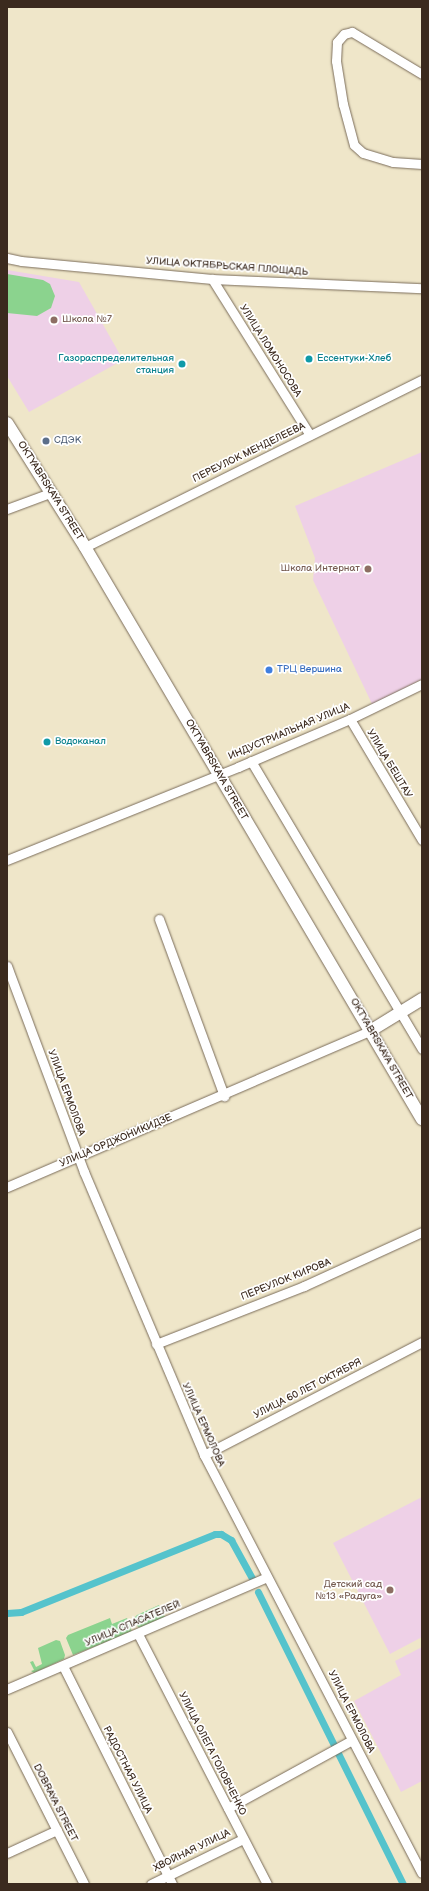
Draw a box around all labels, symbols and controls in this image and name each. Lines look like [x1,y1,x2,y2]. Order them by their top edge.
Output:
street label: УЛИЦА ОКТЯБРЬСКАЯ ПЛОЩАДЬ [146,255,308,279]
street label: УЛИЦА ЛОМОНОСОВА [237,303,303,399]
place label: Школа №7 [62,314,112,326]
marker: Школа №7 [49,315,59,325]
place label: Газораспределительная станция [58,352,174,376]
place label: Ессентуки-Хлеб [317,353,391,365]
marker: Ессентуки-Хлеб [304,354,314,364]
marker: Газораспределительная станция [177,359,187,369]
street label: ПЕРЕУЛОК МЕНДЕЛЕЕВА [191,420,307,486]
place label: СДЭК [54,435,81,447]
marker: СДЭК [41,436,51,446]
street label: OKTYABRSKAYA STREET [14,439,86,543]
place label: Школа Интернат [281,563,360,575]
marker: Школа Интернат [363,564,373,574]
place label: ТРЦ Вершина [277,664,342,676]
marker: ТРЦ Вершина [264,665,274,675]
street label: ИНДУСТРИАЛЬНАЯ УЛИЦА [226,701,352,763]
street label: OKTYABRSKAYA STREET [182,717,250,823]
street label: УЛИЦА БЕШТАУ [364,727,414,801]
place label: Водоканал [55,736,106,748]
marker: Водоканал [42,737,52,747]
street label: OKTYABRSKAYA STREET [347,996,415,1102]
street label: УЛИЦА ЕРМОЛОВА [45,1048,87,1138]
street label: УЛИЦА ОРДЖОНИКИДЗЕ [58,1112,174,1170]
street label: ПЕРЕУЛОК КИРОВА [239,1256,333,1304]
street label: УЛИЦА 60 ЛЕТ ОКТЯБРЯ [252,1357,364,1421]
street label: УЛИЦА ЕРМОЛОВА [179,1381,227,1469]
place label: Детский сад №13 «Радуга» [315,1578,382,1602]
marker: Детский сад №13 «Радуга» [385,1585,395,1595]
street label: УЛИЦА СПАСАТЕЛЕЙ [84,1598,182,1650]
street label: УЛИЦА ЕРМОЛОВА [325,1669,377,1755]
street label: УЛИЦА ОЛЕГА ГОЛОВЧЕНКО [176,1690,248,1818]
street label: РАДОСТНАЯ УЛИЦА [100,1724,154,1816]
street label: DOBRAYA STREET [30,1762,80,1844]
street label: ХВОЙНАЯ УЛИЦА [152,1827,232,1875]

